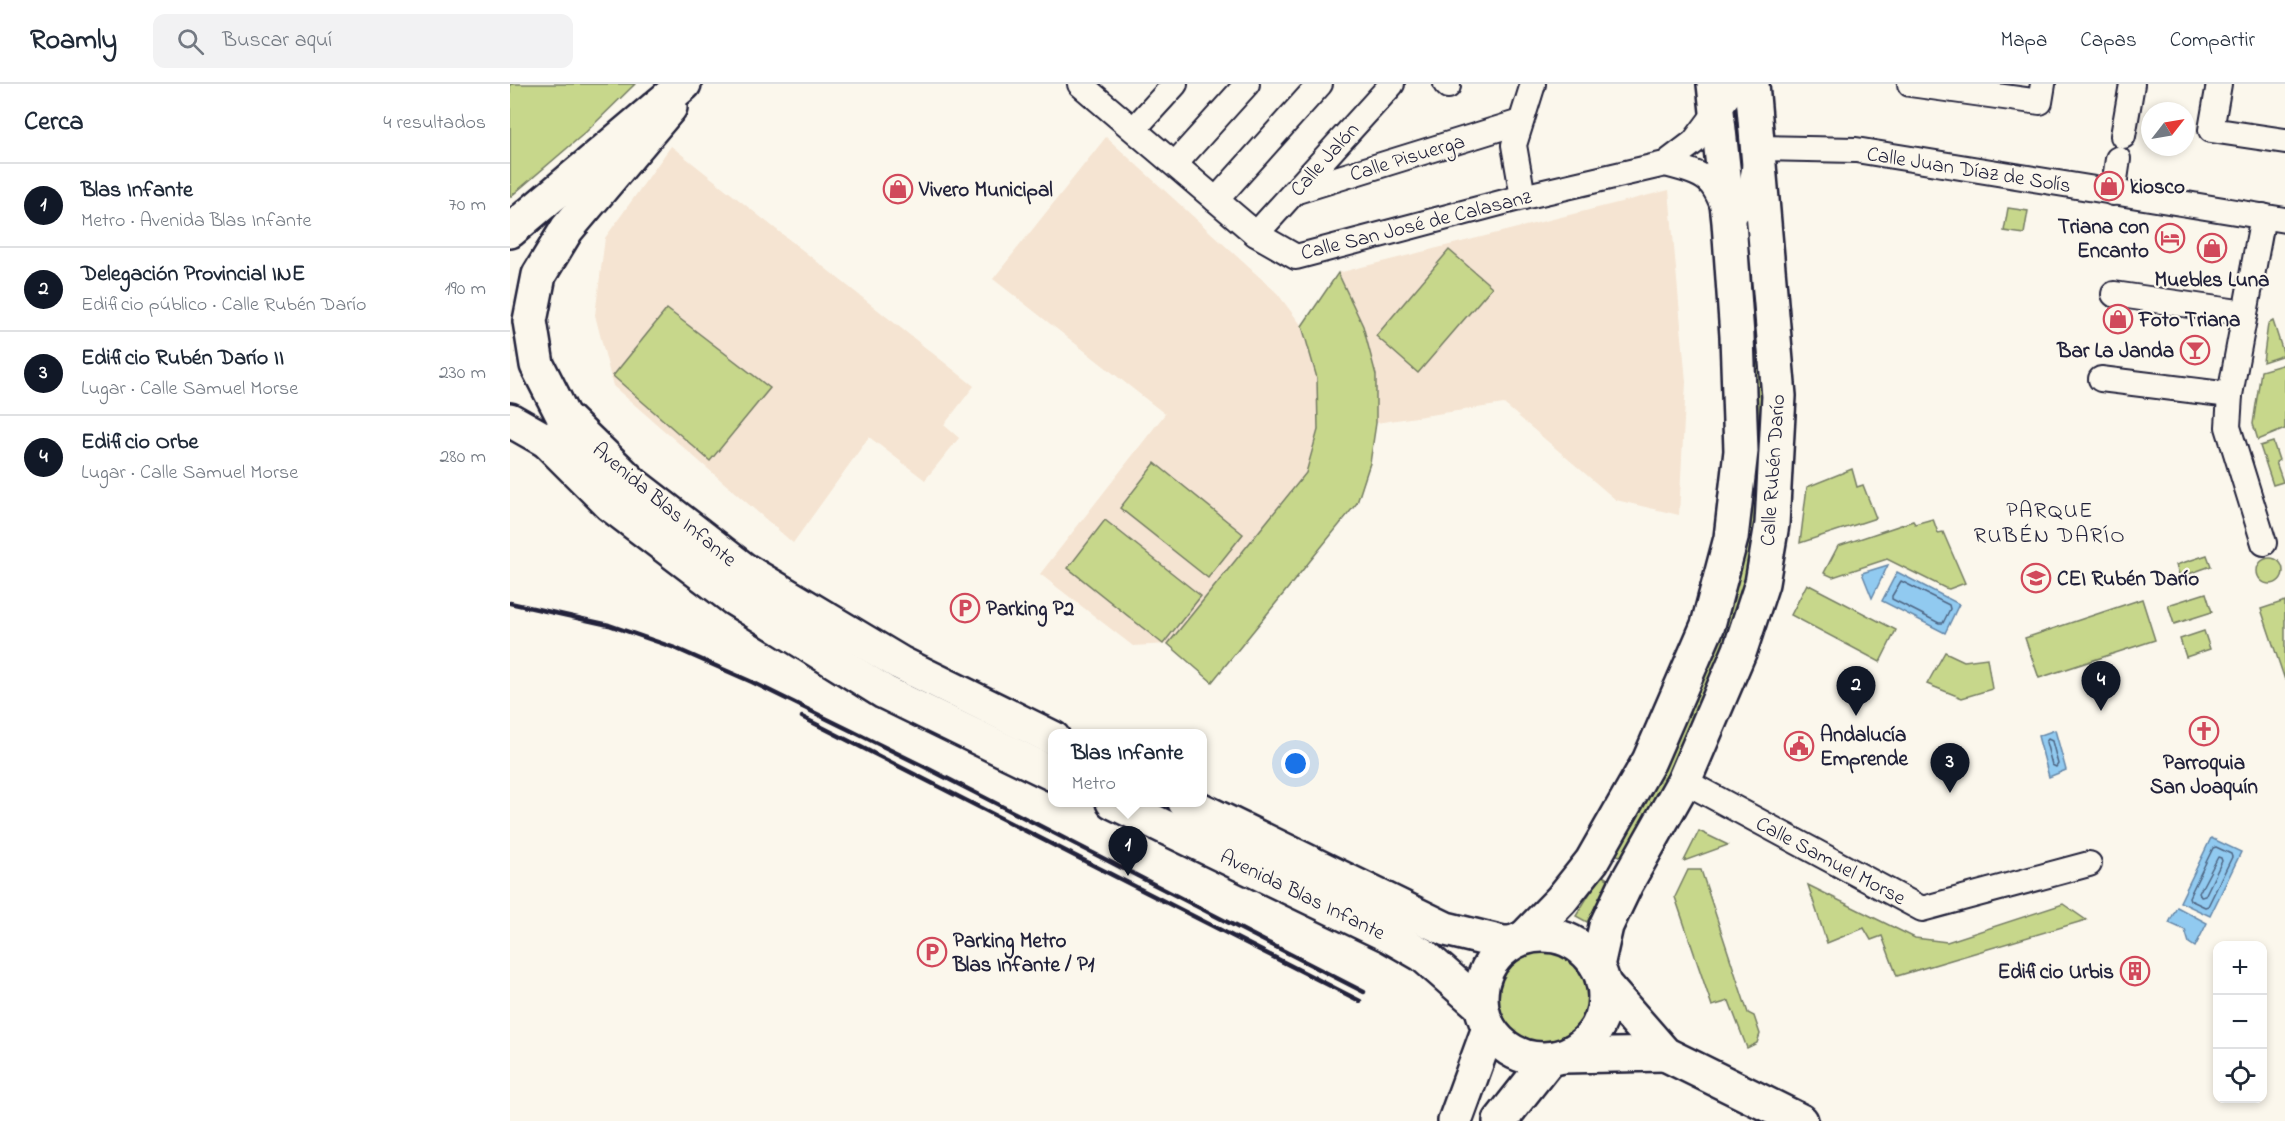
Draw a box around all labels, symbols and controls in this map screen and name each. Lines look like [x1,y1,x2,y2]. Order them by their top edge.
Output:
search box [153,14,573,68]
text: Roamly [30,21,117,62]
icon: search [174,25,207,58]
text: Buscar aquí [222,25,332,57]
text: Mapa [2000,26,2047,56]
text: Capas [2080,26,2137,56]
text: Compartir [2170,26,2255,56]
north arrow [2141,102,2195,156]
text: Cerca [24,104,84,142]
text: 4 resultados [383,109,486,138]
street label: Calle Jalón [1284,116,1367,204]
street label: Calle Pisuerga [1346,127,1469,193]
street label: Calle Juan Díaz de Solís [1864,140,2073,202]
shop icon: kiosco [2093,170,2125,202]
shop icon: Vivero Municipal [882,173,914,205]
place label: kiosco [2130,173,2185,203]
text: Blas Infante [81,175,193,207]
place label: Vivero Municipal [918,176,1053,206]
street label: Calle San José de Calasanz [1298,183,1535,269]
text: 1 [40,191,47,220]
text: 70 m [449,191,486,220]
text: Metro · Avenida Blas Infante [81,207,312,236]
place label: Triana con Encanto [2058,213,2149,267]
hotel icon: Triana con Encanto [2154,222,2186,254]
shop icon: Muebles Luna [2196,232,2228,264]
text: Delegación Provincial INE [81,259,305,291]
place label: Muebles Luna [2155,266,2269,296]
text: 2 [39,275,48,304]
text: 190 m [444,275,486,304]
text: Edificio público · Calle Rubén Darío [81,291,366,320]
shop icon: Foto Triana [2102,303,2134,335]
place label: Foto Triana [2138,306,2240,336]
bar icon: Bar La Janda [2179,334,2211,366]
place label: Bar La Janda [2056,337,2174,367]
text: Edificio Rubén Darío II [81,343,284,375]
text: 3 [39,359,48,388]
text: 230 m [439,359,486,388]
text: Lugar · Calle Samuel Morse [81,375,298,404]
street label: Calle Rubén Darío [1754,393,1794,547]
text: Edificio Orbe [81,427,198,459]
street label: Avenida Blas Infante [585,436,743,575]
text: 4 [39,443,48,472]
text: 280 m [439,443,486,472]
text: Lugar · Calle Samuel Morse [81,459,298,488]
district label: PARQUE RUBÉN DARÍO [1974,496,2126,553]
school or university icon: CEI Rubén Darío [2020,562,2052,594]
place label: CEI Rubén Darío [2057,565,2199,595]
parking icon: Parking P2 [949,592,981,624]
place label: Parking P2 [986,595,1075,627]
pin: 4 [2082,662,2120,711]
pin: 2 [1836,666,1876,716]
church icon: Parroquia San Joaquín [2188,715,2220,747]
place label: Andalucía Emprende [1820,721,1909,775]
popup [1048,729,1207,807]
public building icon: Andalucía Emprende [1783,730,1815,762]
text: Blas Infante [1072,738,1183,770]
pin: 3 [1930,744,1970,793]
your location [1281,749,1310,778]
place label: Parroquia San Joaquín [2150,749,2258,803]
text: Metro [1072,770,1116,799]
street label: Calle Samuel Morse [1750,810,1911,914]
pin: 1 [1108,826,1148,876]
street label: Avenida Blas Infante [1214,843,1390,949]
place label: Parking Metro Blas Infante / P1 [952,927,1095,981]
parking icon: Parking Metro Blas Infante / P1 [916,936,948,968]
map controls [2213,941,2267,1103]
button: + [2213,941,2267,995]
building icon: Edificio Urbis [2119,955,2151,987]
place label: Edificio Urbis [1998,958,2114,988]
button: − [2213,995,2267,1049]
button: locate [2213,1049,2267,1103]

